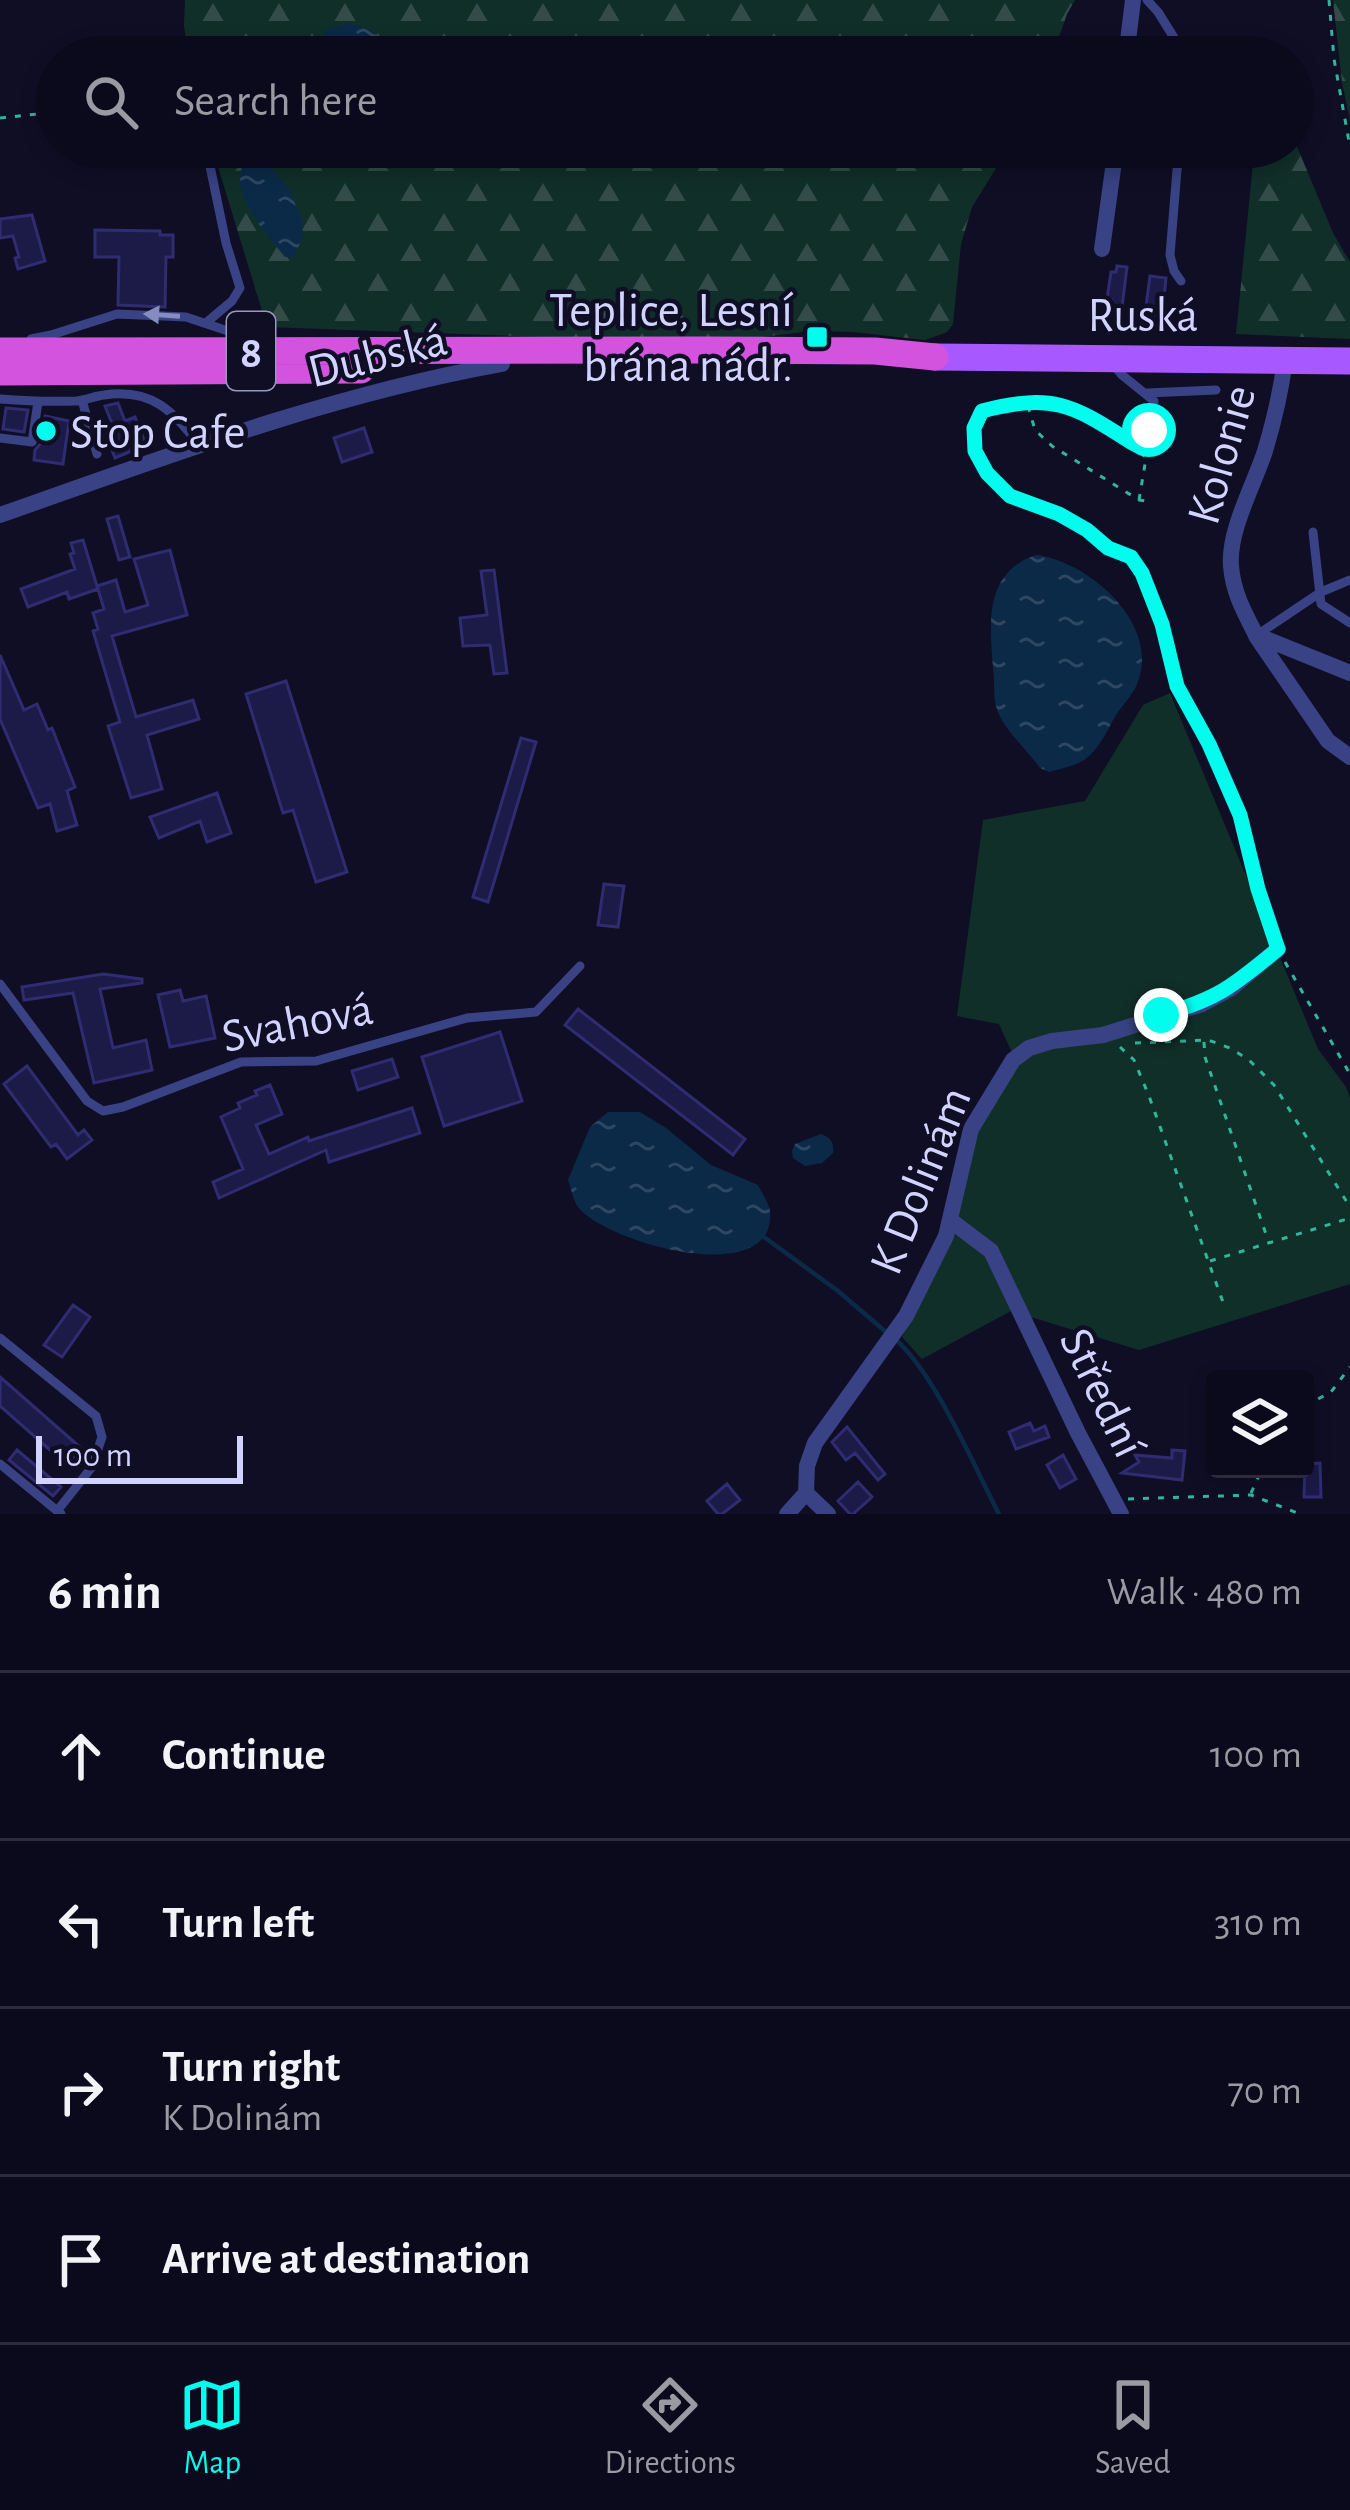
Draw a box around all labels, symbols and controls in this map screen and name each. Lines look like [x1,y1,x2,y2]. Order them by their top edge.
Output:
search box [36,36,1314,168]
icon: search [78,69,144,135]
text: Search here [174,79,377,124]
place label: Teplice, Lesní brána nádr. [549,288,793,391]
street label: Ruská [1087,293,1199,341]
one-way arrow [143,306,180,325]
road number: 8 [227,312,275,390]
street label: Dubská [303,317,452,397]
marker: Teplice, Lesní brána nádr. [804,324,830,350]
street label: Kolonie [1180,380,1266,530]
route start [1122,403,1176,457]
place label: Stop Cafe [70,410,246,458]
marker: Stop Cafe [33,418,59,444]
street label: Svahová [218,986,377,1062]
route end [1134,988,1188,1042]
street label: K Dolinám [863,1081,981,1281]
street label: Střední [1050,1321,1153,1466]
map controls [1206,1370,1314,1478]
button: layers [1206,1370,1314,1478]
scale bar [36,1430,243,1483]
text: 100 m [54,1440,132,1473]
text: 6 min [48,1567,162,1618]
text: Walk · 480 m [1107,1573,1302,1612]
icon: ahead [48,1723,114,1789]
text: Continue [162,1733,326,1778]
text: 100 m [1210,1736,1302,1775]
icon: left [48,1891,114,1957]
text: Turn left [162,1901,314,1946]
text: 310 m [1214,1904,1302,1943]
text: Turn right [162,2045,340,2090]
icon: right [48,2059,114,2125]
text: 70 m [1228,2072,1302,2111]
text: K Dolinám [162,2099,322,2138]
icon: arrive [48,2227,114,2293]
text: Arrive at destination [162,2237,530,2282]
tab: Map [179,2372,245,2484]
tab: Directions [604,2372,736,2484]
tab: Saved [1095,2372,1170,2484]

